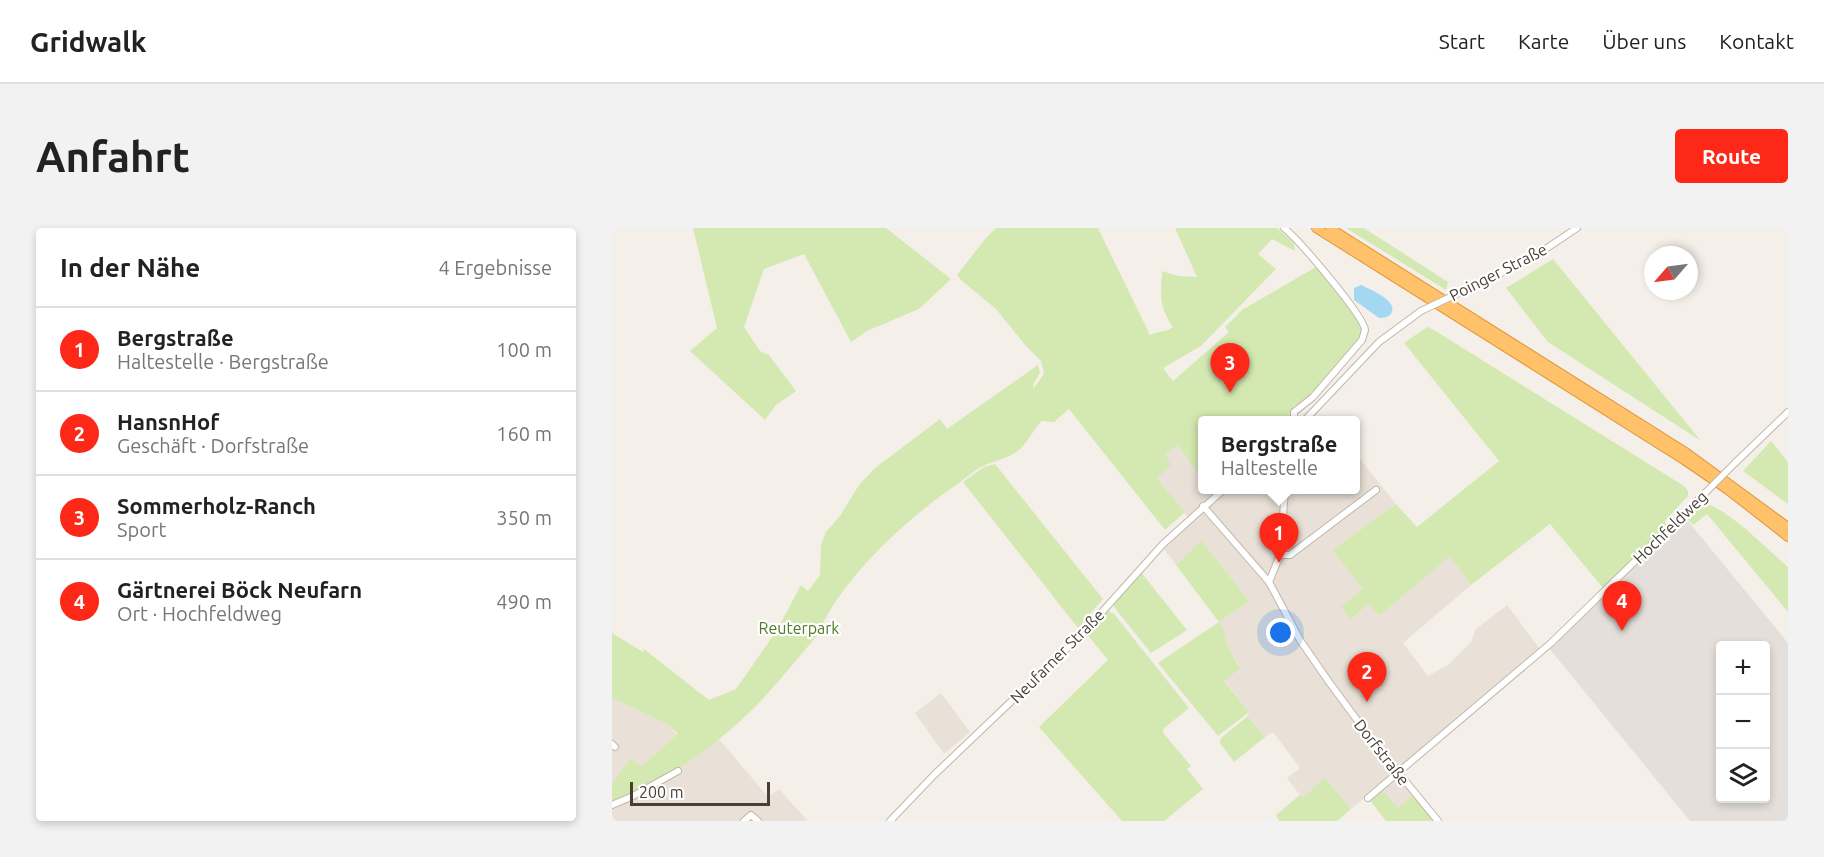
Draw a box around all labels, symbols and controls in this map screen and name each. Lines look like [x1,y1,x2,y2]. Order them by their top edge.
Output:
text: Gridwalk [30,26,147,57]
text: Start [1439,29,1485,53]
text: Karte [1518,29,1569,53]
text: Über uns [1602,29,1686,53]
text: Kontakt [1719,29,1794,53]
button: Route [1675,129,1788,183]
text: Anfahrt [36,133,190,180]
street label: Poinger Straße [1446,240,1550,304]
north arrow [1644,246,1698,300]
text: In der Nähe [60,253,200,282]
text: 4 Ergebnisse [438,256,552,279]
text: Bergstraße [117,325,234,350]
text: 1 [74,338,85,361]
text: 100 m [496,338,552,361]
pin: 3 [1210,344,1250,393]
text: Haltestelle · Bergstraße [117,350,329,373]
text: HansnHof [117,409,219,434]
popup [1198,416,1360,494]
text: 2 [74,422,85,445]
text: 160 m [496,422,552,445]
text: Bergstraße [1221,431,1337,456]
text: Geschäft · Dorfstraße [117,434,309,457]
text: Haltestelle [1221,456,1318,479]
street label: Hochfeldweg [1629,487,1711,567]
text: Sommerholz-Ranch [117,493,316,518]
text: 3 [74,506,85,529]
text: 350 m [496,506,552,529]
pin: 1 [1260,514,1298,563]
text: Sport [117,518,166,541]
text: Gärtnerei Böck Neufarn [117,577,362,602]
pin: 4 [1602,582,1642,631]
text: 4 [74,590,85,613]
text: 490 m [496,590,552,613]
text: Ort · Hochfeldweg [117,602,282,625]
street label: Neufarner Straße [1006,605,1108,707]
your location [1266,618,1295,647]
park label: Reuterpark [759,619,839,637]
map controls [1716,641,1770,803]
button: + [1716,641,1770,695]
pin: 2 [1348,652,1386,702]
button: − [1716,695,1770,749]
street label: Dorfstraße [1351,715,1413,789]
button: layers [1716,749,1770,803]
scale bar [630,779,770,806]
text: 200 m [639,783,684,801]

